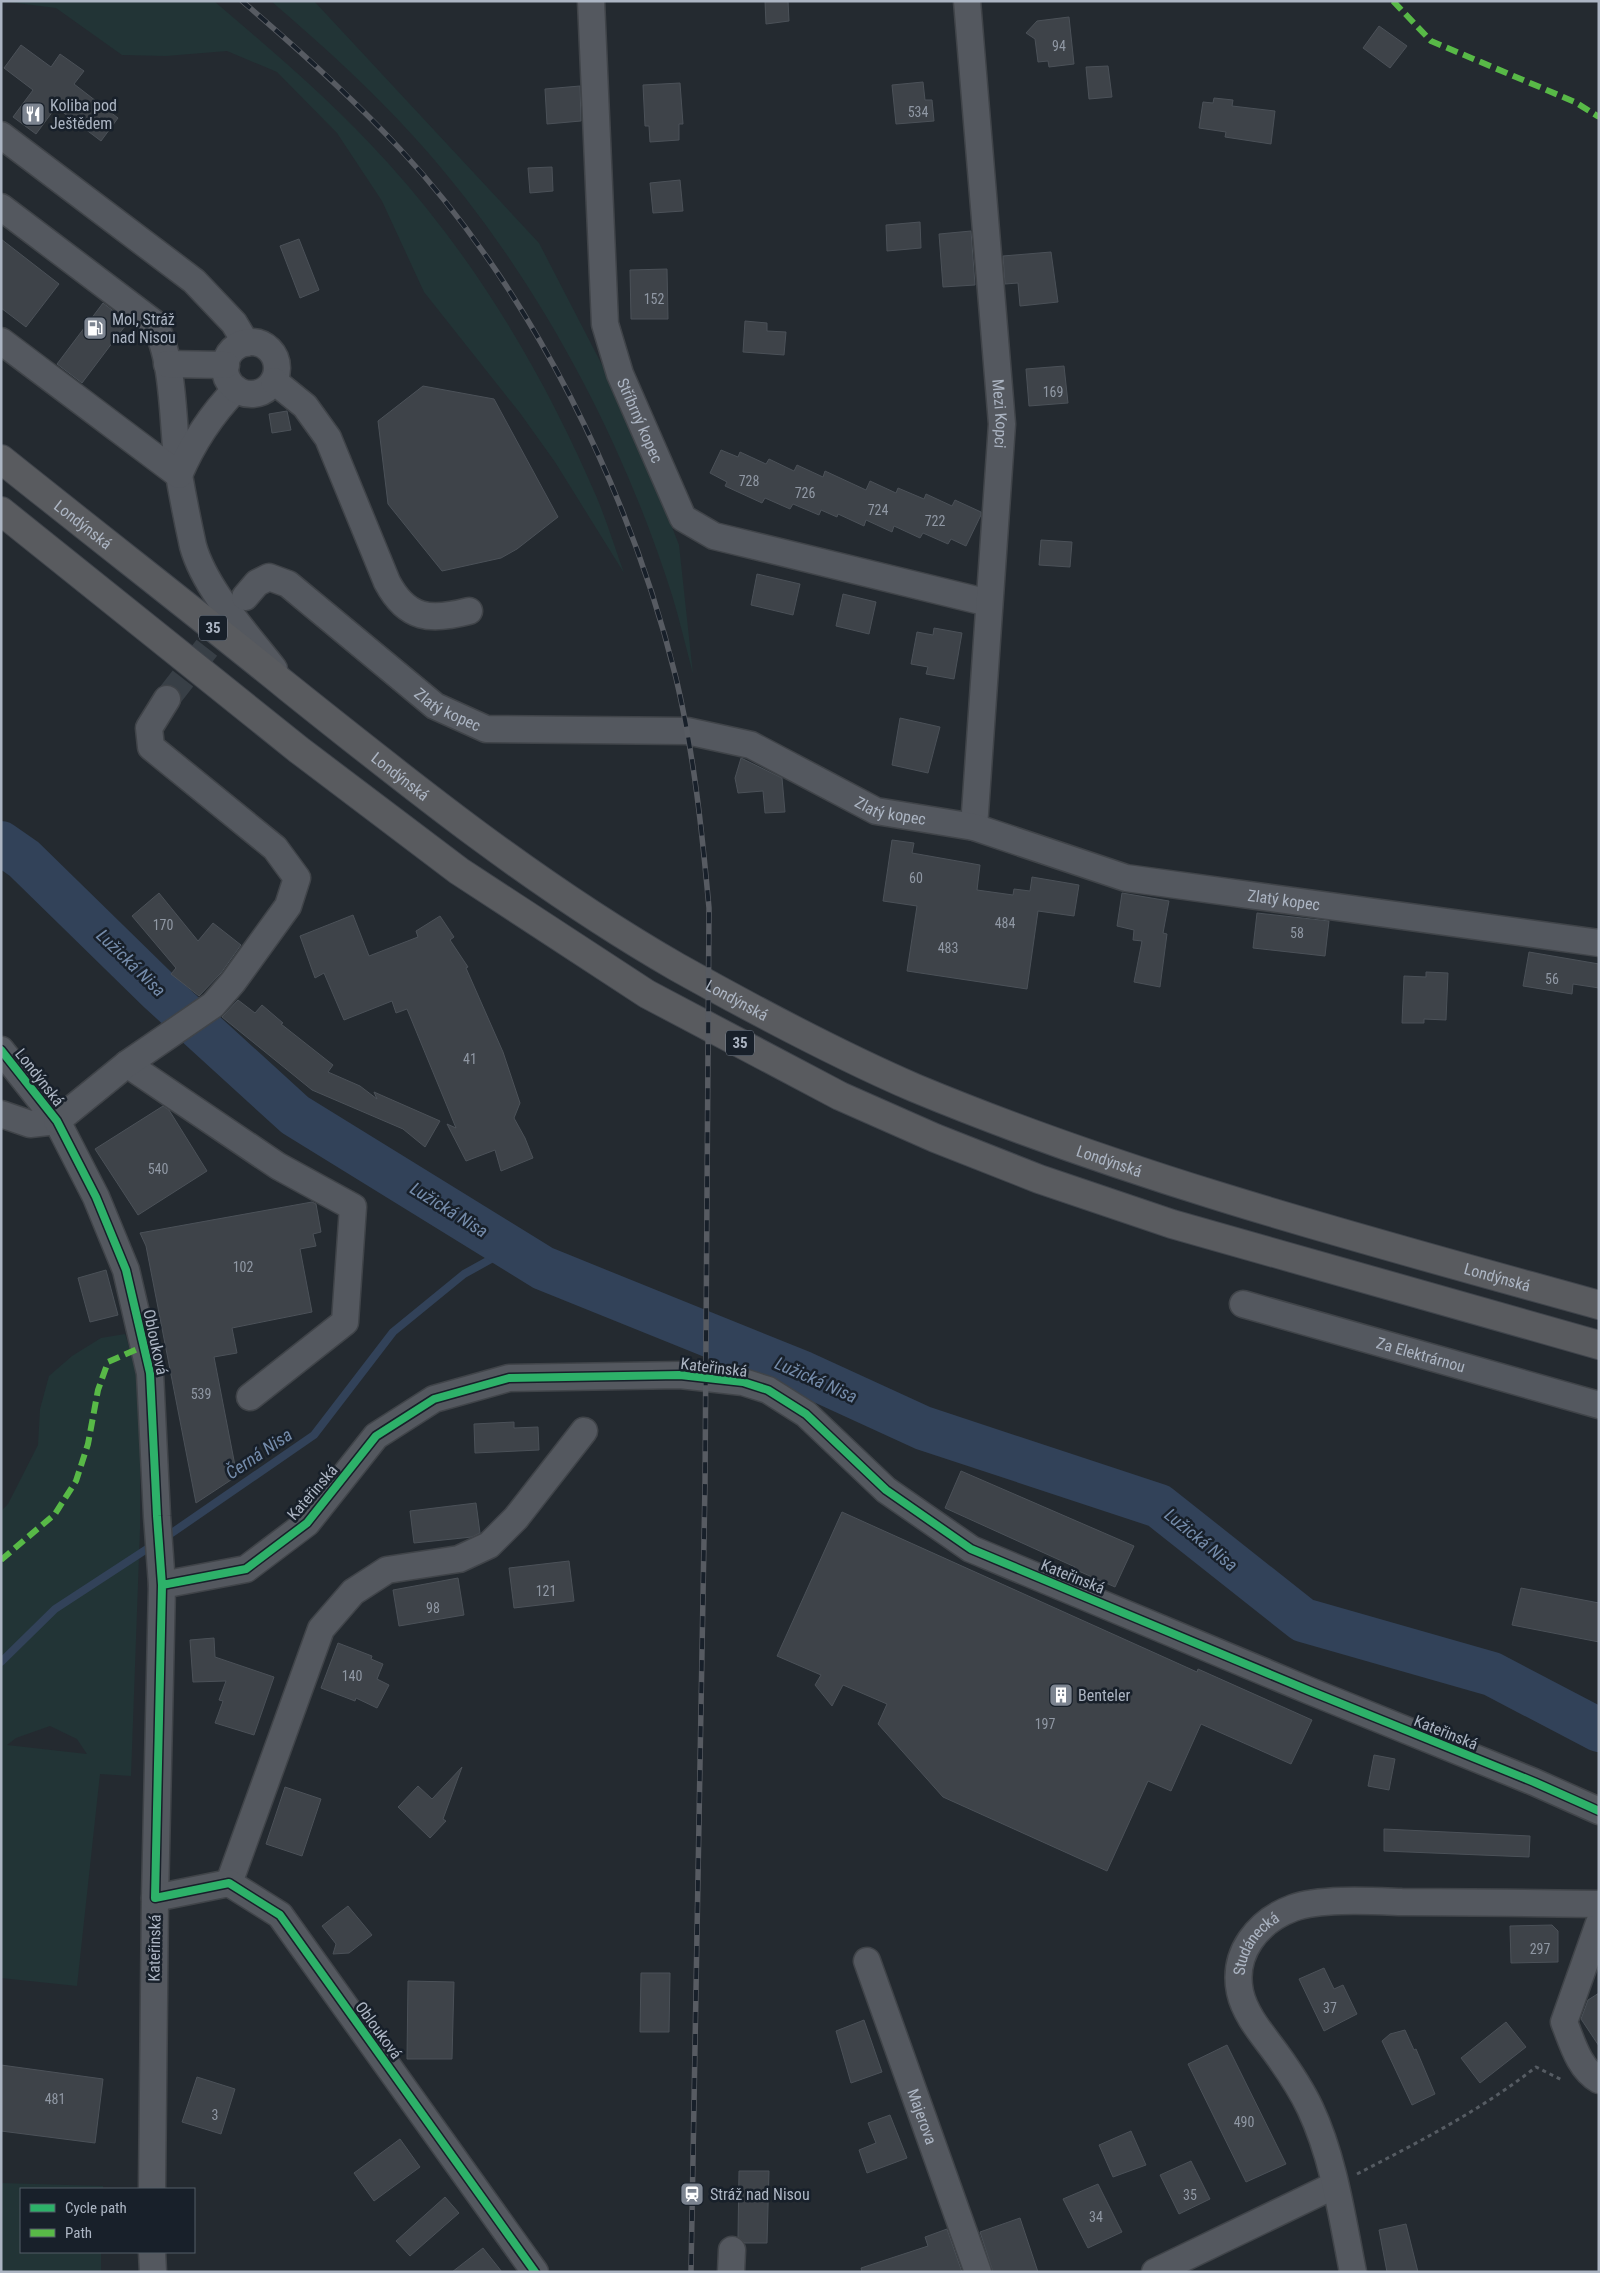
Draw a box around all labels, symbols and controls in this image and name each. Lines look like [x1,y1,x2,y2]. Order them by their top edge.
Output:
house number: 94 [1052,38,1066,54]
place label: Koliba pod Ještědem [50,96,117,133]
restaurant icon: Koliba pod Ještědem [20,101,46,127]
house number: 534 [908,104,928,120]
house number: 152 [644,291,664,307]
place label: Mol, Stráž nad Nisou [112,310,176,347]
fuel station icon: Mol, Stráž nad Nisou [82,315,108,341]
street label: Stříbrný kopec [613,375,667,466]
street label: Mezi Kopci [988,378,1011,449]
house number: 169 [1043,384,1063,400]
house number: 728 [739,473,759,489]
house number: 726 [795,485,815,501]
street label: Londýnská [50,496,115,553]
house number: 724 [868,502,888,518]
house number: 722 [925,513,945,529]
road number: 35 [199,616,227,640]
street label: Zlatý kopec [410,684,484,735]
street label: Londýnská [367,748,433,805]
street label: Zlatý kopec [852,793,927,829]
house number: 60 [909,870,923,886]
street label: Zlatý kopec [1246,886,1321,915]
house number: 484 [995,915,1015,931]
house number: 170 [153,917,173,933]
water label: Lužická Nisa [93,925,170,1001]
house number: 58 [1290,925,1304,941]
house number: 483 [938,940,958,956]
house number: 56 [1545,971,1559,987]
street label: Londýnská [702,976,771,1025]
road number: 35 [726,1030,754,1056]
street label: Londýnská [11,1045,68,1110]
house number: 41 [463,1051,477,1067]
street label: Londýnská [1074,1141,1144,1181]
house number: 540 [148,1161,168,1177]
water label: Lužická Nisa [407,1177,492,1242]
house number: 102 [233,1259,253,1275]
street label: Londýnská [1462,1259,1533,1296]
street label: Oblouková [139,1308,172,1377]
street label: Za Elektrárnou [1374,1333,1467,1377]
water label: Lužická Nisa [772,1352,860,1407]
street label: Kateřinská [679,1354,748,1381]
house number: 539 [191,1386,211,1402]
water label: Černá Nisa [221,1423,296,1483]
street label: Kateřinská [283,1461,342,1524]
water label: Lužická Nisa [1161,1504,1242,1575]
street label: Kateřinská [1038,1555,1107,1598]
house number: 121 [536,1583,556,1599]
house number: 98 [426,1600,440,1616]
house number: 140 [342,1668,362,1684]
building icon: Benteler [1048,1682,1074,1708]
place label: Benteler [1078,1686,1130,1705]
street label: Kateřinská [1411,1711,1480,1754]
house number: 197 [1035,1716,1055,1732]
street label: Studánecká [1230,1908,1283,1976]
street label: Kateřinská [144,1914,165,1982]
house number: 297 [1530,1941,1550,1957]
street label: Oblouková [351,1998,406,2063]
house number: 37 [1323,2000,1337,2016]
street label: Majerova [903,2086,941,2147]
house number: 481 [45,2091,65,2107]
house number: 3 [212,2107,218,2123]
house number: 490 [1234,2114,1254,2130]
station icon: Stráž nad Nisou [679,2181,705,2207]
place label: Stráž nad Nisou [710,2185,810,2204]
house number: 35 [1183,2187,1197,2203]
legend [20,2188,195,2253]
text: Cycle path [65,2199,127,2217]
house number: 34 [1089,2209,1103,2225]
text: Path [65,2224,92,2242]

